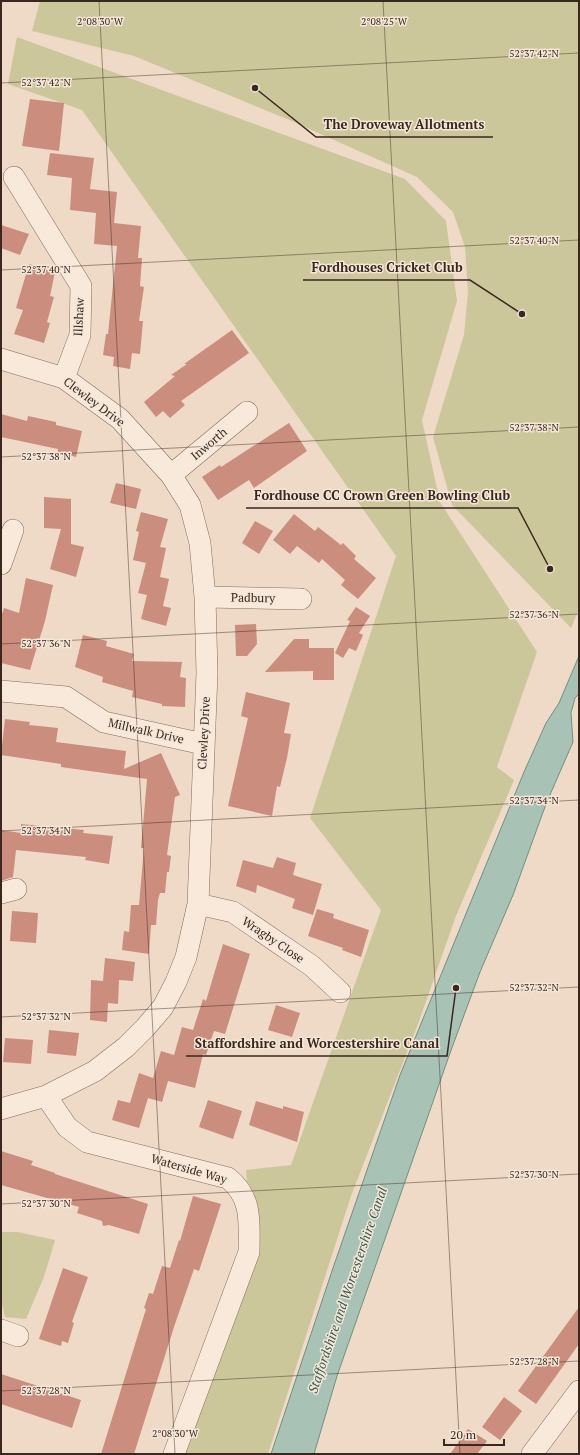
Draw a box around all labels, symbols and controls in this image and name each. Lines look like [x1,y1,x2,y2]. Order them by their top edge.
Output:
text: 2°08'30"W [77,15,124,28]
text: 2°08'25"W [361,15,408,28]
text: 52°37'42"N [509,47,559,60]
text: 52°37'42"N [21,76,71,89]
callout: The Droveway Allotments [316,112,493,137]
text: The Droveway Allotments [324,115,485,133]
text: 52°37'40"N [509,234,559,247]
callout: Fordhouses Cricket Club [303,255,470,280]
text: Fordhouses Cricket Club [311,258,463,276]
text: 52°37'40"N [21,263,71,276]
street label: Illshaw [70,297,87,337]
street label: Clewley Drive [61,374,128,430]
text: 52°37'38"N [509,421,559,434]
street label: Inworth [188,424,230,463]
text: 52°37'38"N [21,450,71,463]
callout: Fordhouse CC Crown Green Bowling Club [246,483,518,508]
text: Fordhouse CC Crown Green Bowling Club [254,486,510,504]
street label: Padbury [231,590,276,605]
text: 52°37'36"N [509,608,559,621]
text: 52°37'36"N [21,637,71,650]
street label: Clewley Drive [194,696,213,770]
street label: Millwalk Drive [107,715,186,747]
text: 52°37'34"N [509,794,559,807]
text: 52°37'34"N [21,824,71,837]
street label: Wragby Close [239,913,307,966]
text: 52°37'32"N [509,981,559,994]
text: 52°37'32"N [21,1010,71,1023]
callout: Staffordshire and Worcestershire Canal [186,1031,447,1056]
text: Staffordshire and Worcestershire Canal [195,1034,439,1052]
street label: Waterside Way [149,1150,230,1187]
text: 52°37'30"N [509,1168,559,1181]
water label: Staffordshire and Worcestershire Canal [303,1184,391,1396]
text: 52°37'30"N [21,1197,71,1210]
text: 52°37'28"N [509,1355,559,1368]
text: 52°37'28"N [21,1384,71,1397]
scale bar [444,1421,504,1447]
text: 2°08'30"W [152,1427,199,1440]
text: 20 m [450,1427,477,1442]

